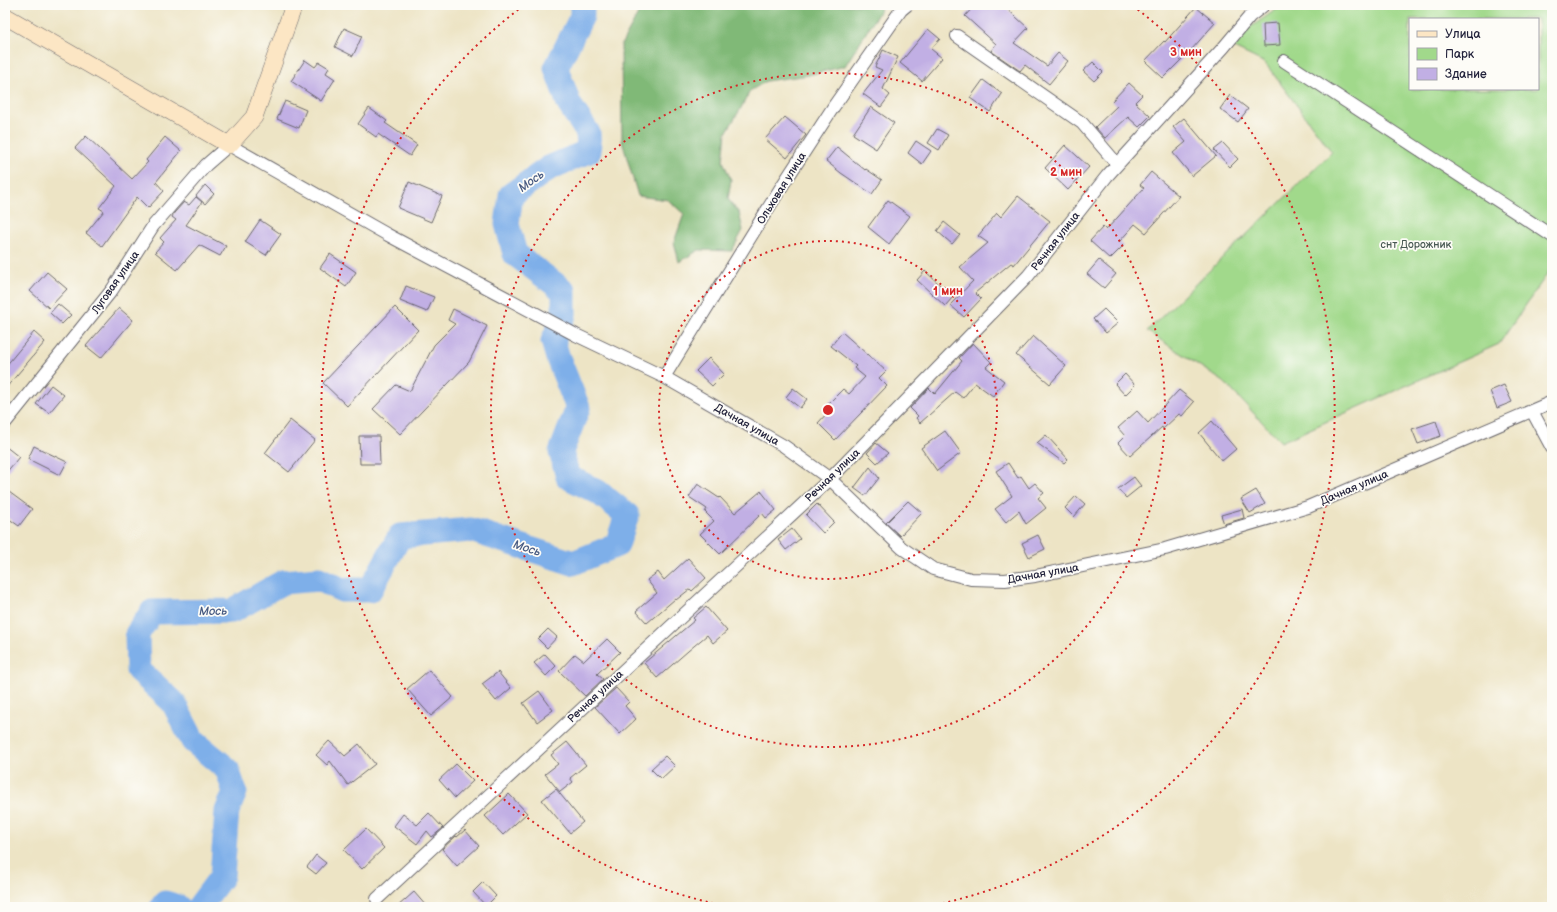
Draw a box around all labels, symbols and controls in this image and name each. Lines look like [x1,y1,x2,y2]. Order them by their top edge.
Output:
legend [1409,18,1539,90]
text: Улица [1445,27,1481,42]
text: 3 мин [1170,45,1202,60]
text: Парк [1445,47,1475,62]
text: Здание [1445,67,1487,82]
street label: Ольховая улица [754,150,809,226]
text: 2 мин [1050,165,1082,180]
water label: Мось [516,167,547,196]
street label: Речная улица [1028,209,1083,273]
park label: снт Дорожник [1381,238,1452,251]
street label: Луговая улица [88,248,142,317]
text: 1 мин [933,284,963,299]
street label: Дачная улица [712,401,782,448]
centre of rings [821,403,835,417]
street label: Речная улица [802,446,863,505]
street label: Дачная улица [1318,467,1390,508]
water label: Мось [511,537,543,560]
street label: Дачная улица [1006,561,1080,586]
water label: Мось [199,604,227,619]
street label: Речная улица [565,667,626,725]

